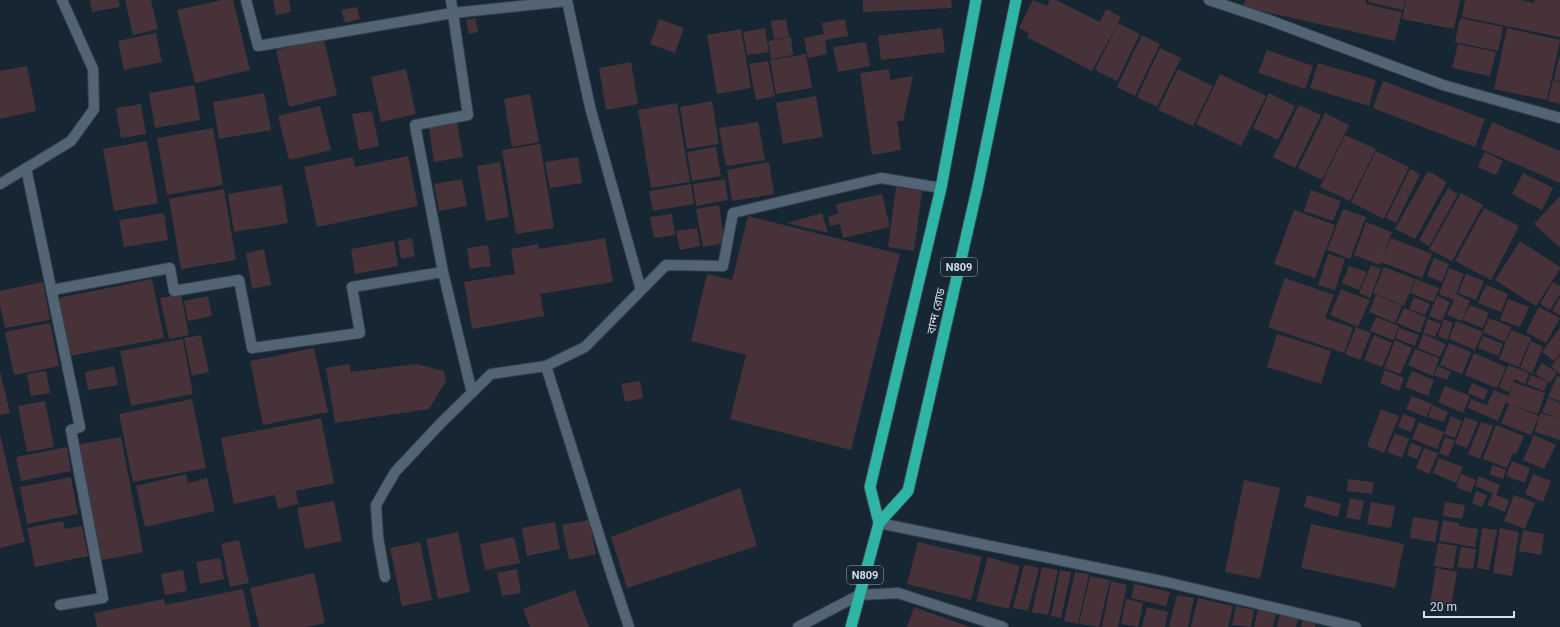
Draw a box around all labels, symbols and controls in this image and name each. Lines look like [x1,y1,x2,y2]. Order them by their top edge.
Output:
road number: N809 [941,258,977,276]
street label: বান্দ রোড [924,286,948,336]
road number: N809 [847,566,883,584]
scale bar [1424,593,1514,619]
text: 20 m [1430,600,1457,614]

